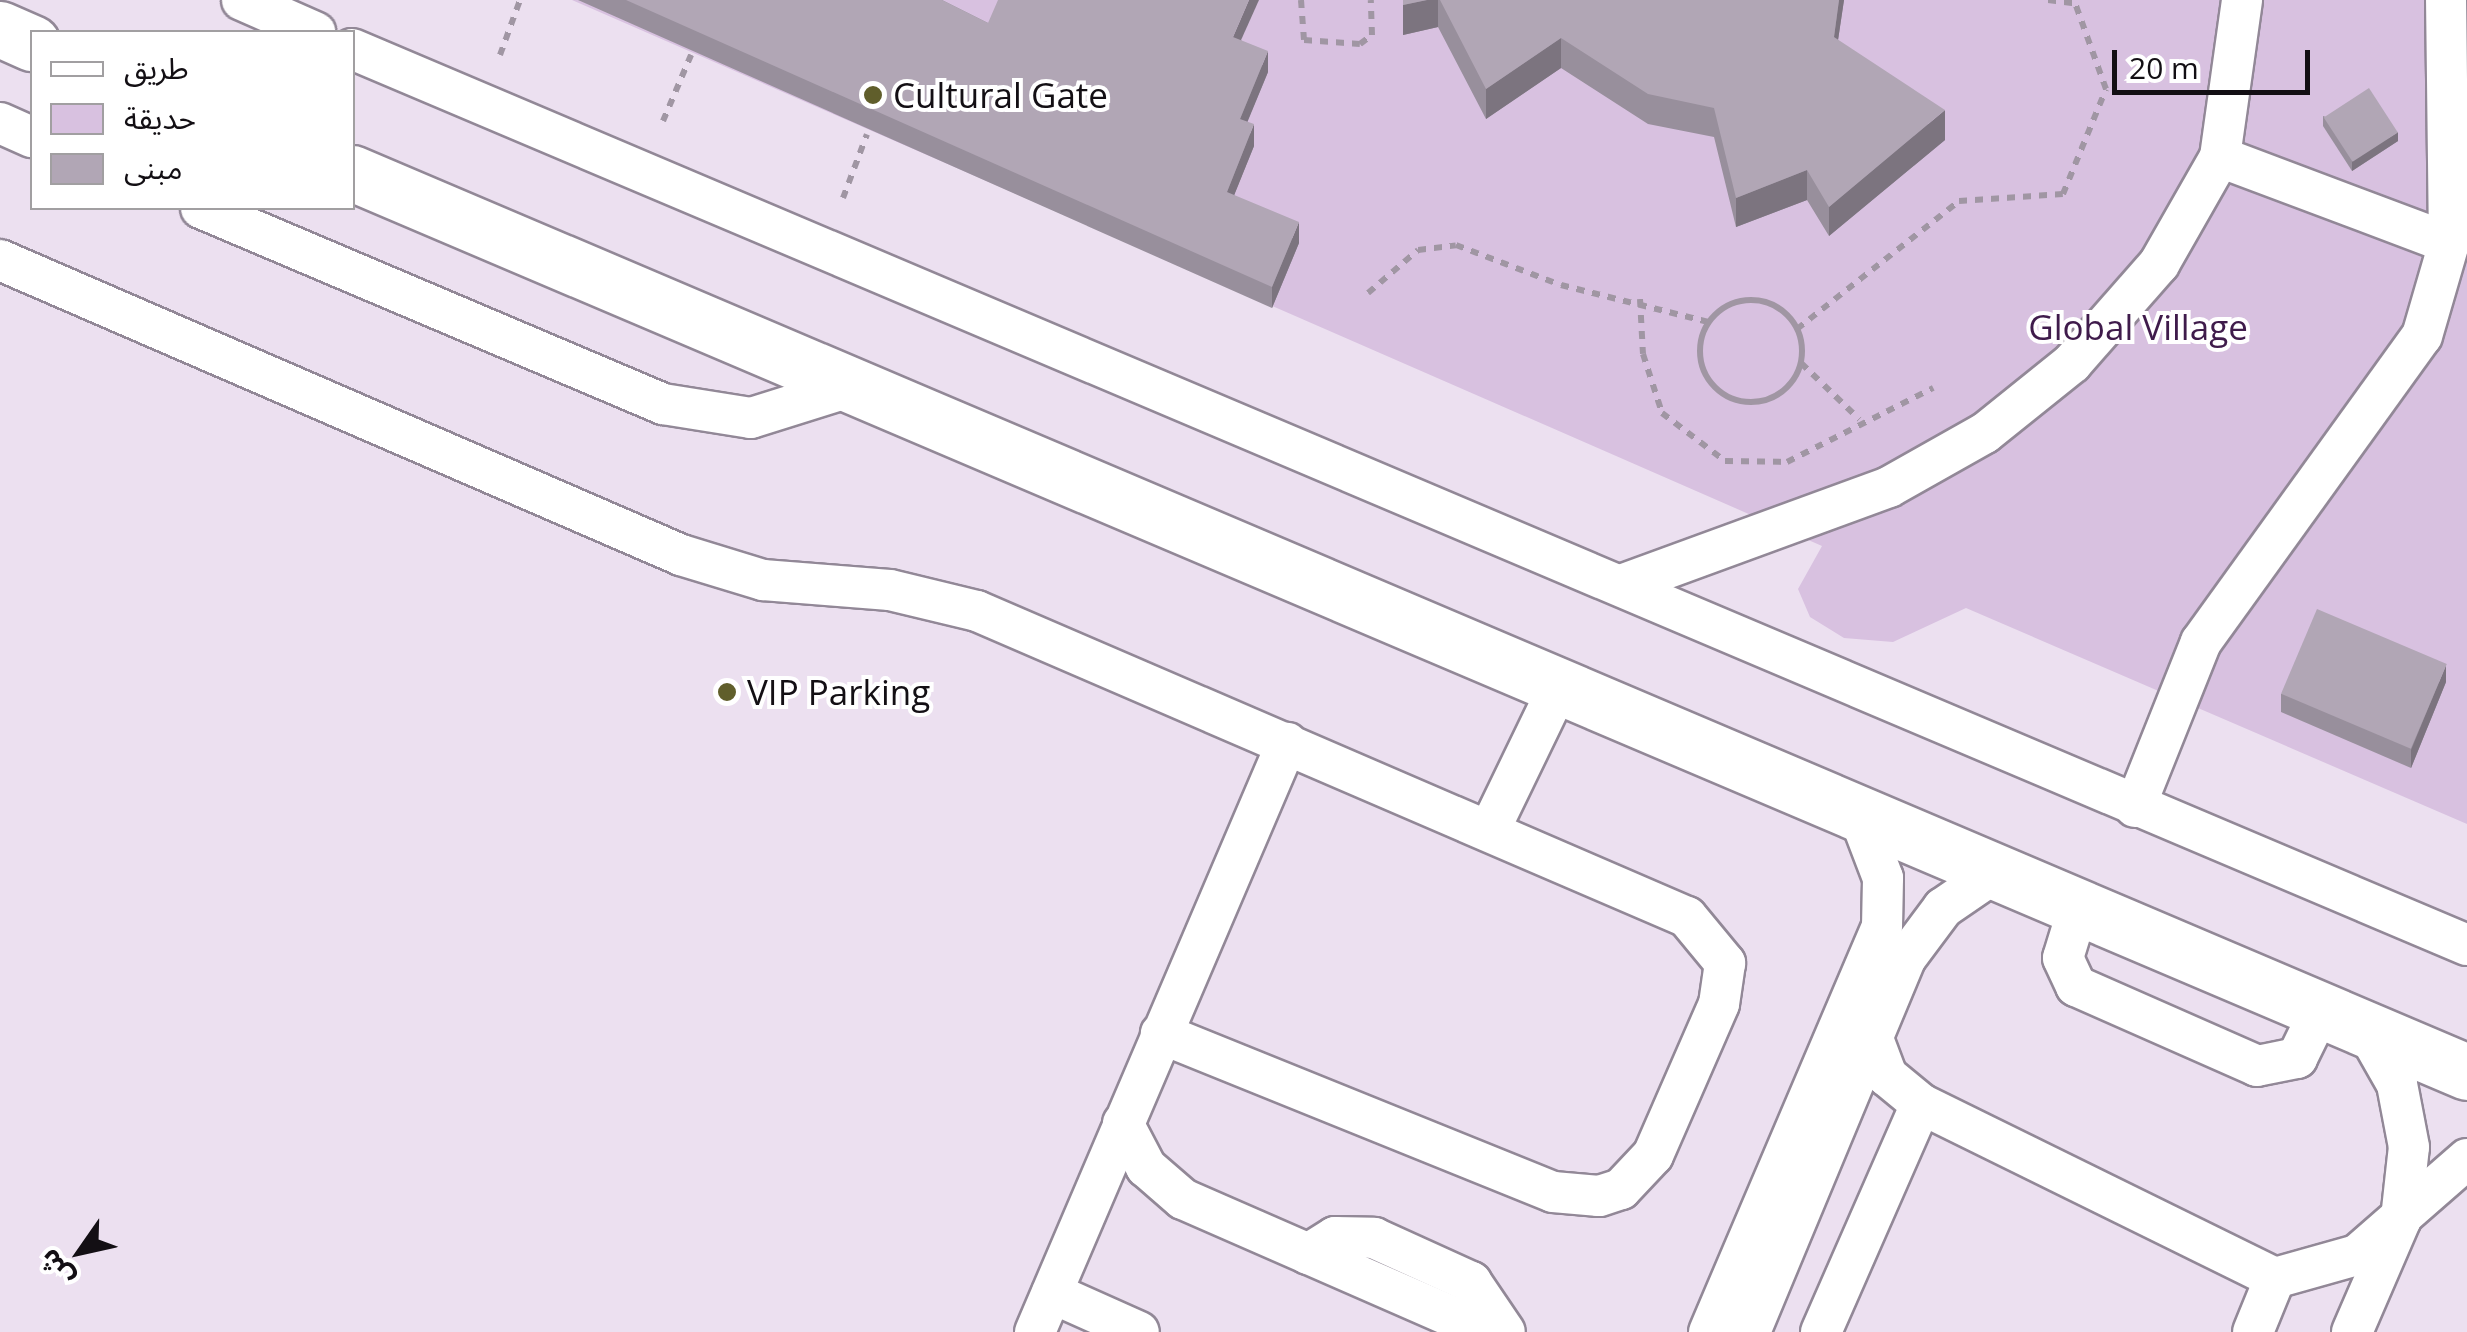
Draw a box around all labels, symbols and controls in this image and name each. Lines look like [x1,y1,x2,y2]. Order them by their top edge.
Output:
legend [30,30,355,210]
scale bar [2117,30,2314,92]
text: طريق [124,47,189,88]
text: 20 m [2129,47,2199,88]
place label: Cultural Gate [893,74,1108,116]
marker: Cultural Gate [862,84,884,106]
text: حديقة [124,97,196,138]
text: مبنى [124,147,182,188]
park label: Global Village [2028,306,2248,348]
place label: VIP Parking [747,671,930,713]
marker: VIP Parking [716,681,738,703]
north arrow [30,1202,130,1302]
text: ش [29,1242,82,1295]

